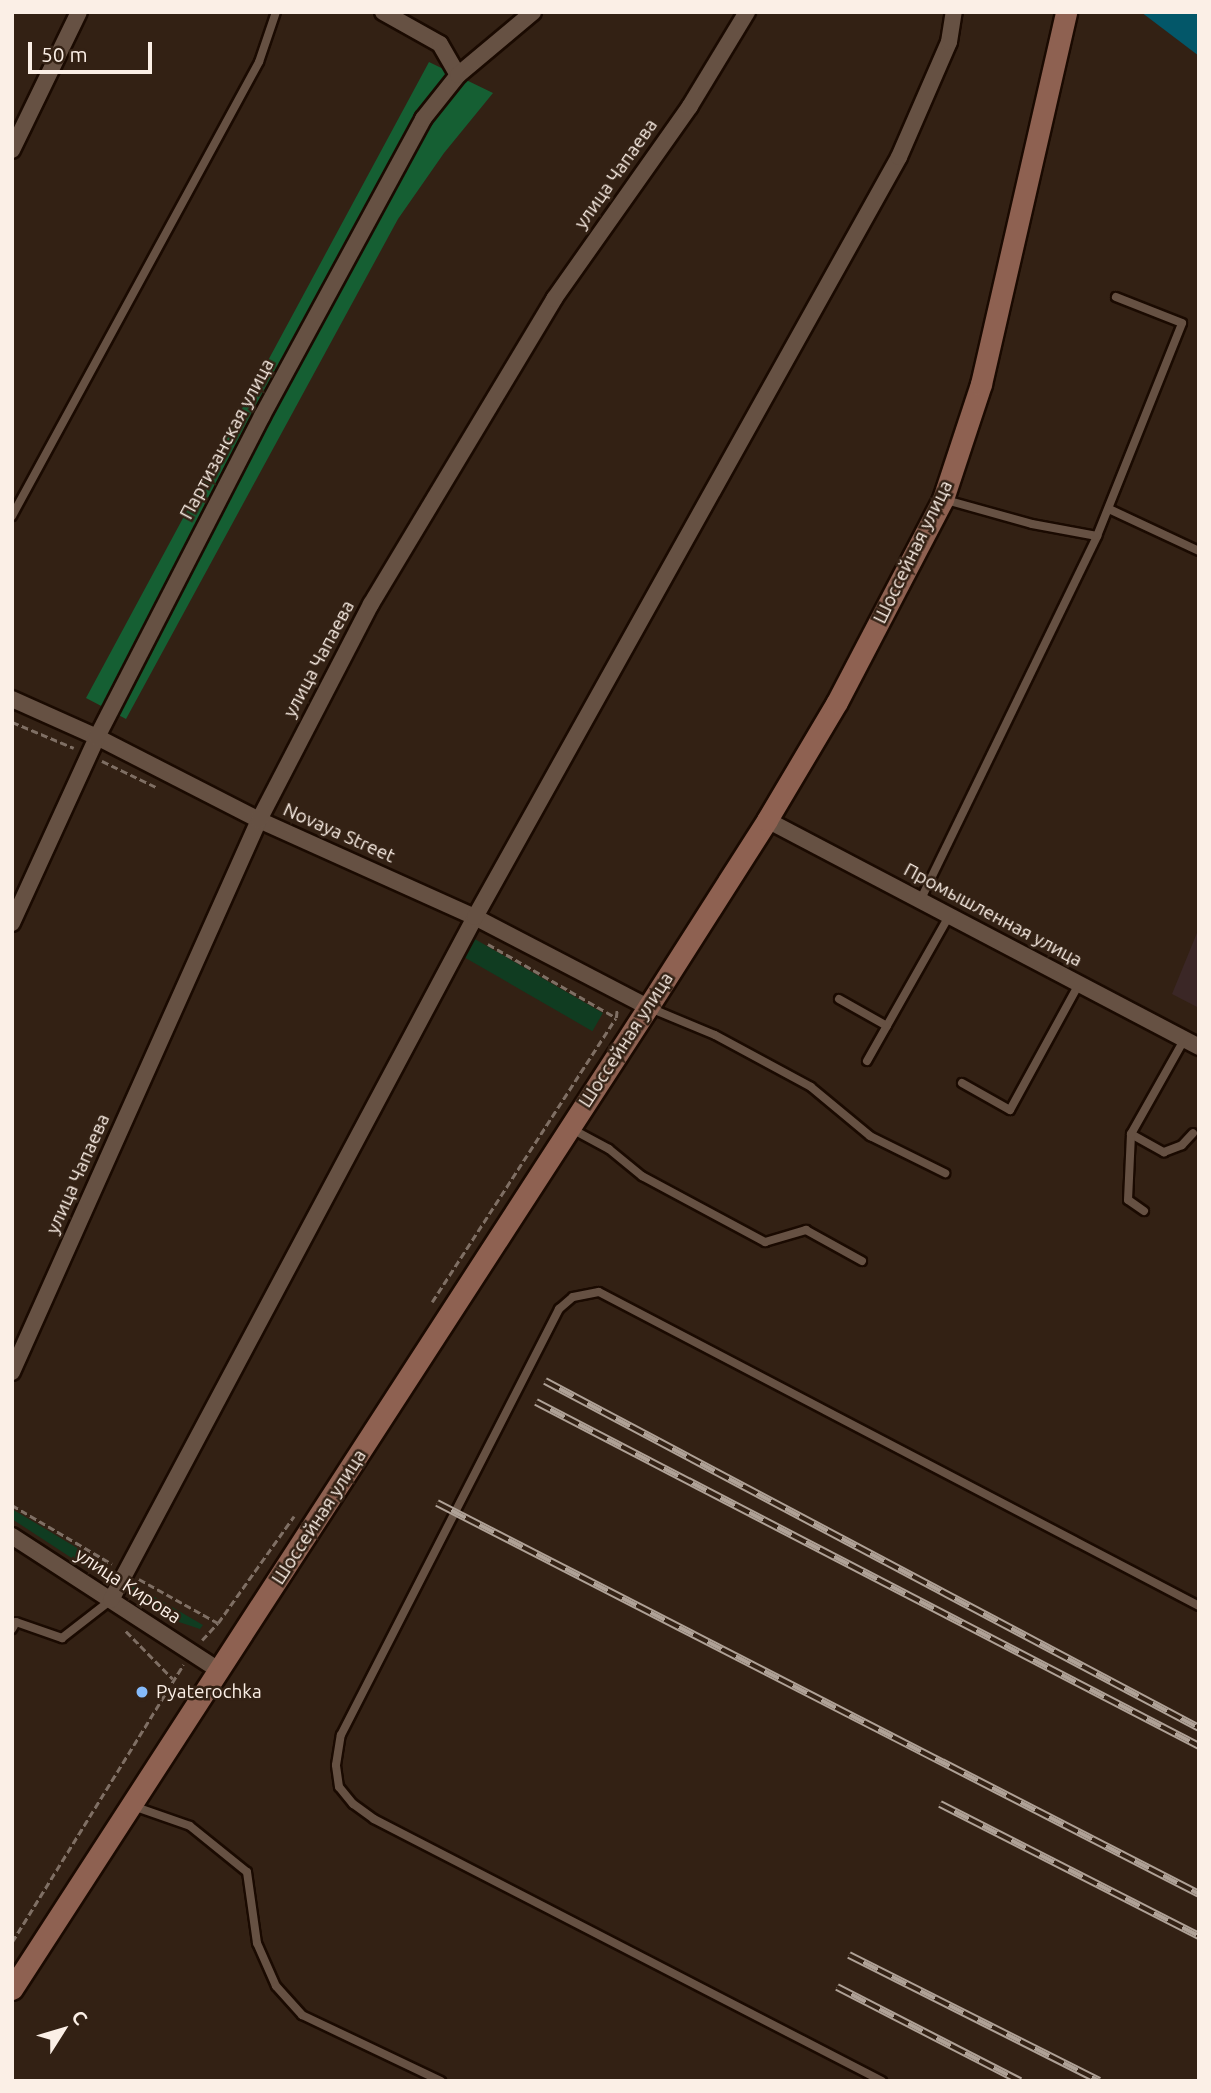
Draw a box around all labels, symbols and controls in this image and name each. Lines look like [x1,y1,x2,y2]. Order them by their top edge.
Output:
scale bar [32,28,156,72]
text: 50 m [41,42,88,66]
street label: улица Чапаева [570,115,662,233]
street label: Партизанская улица [175,355,279,523]
street label: Шоссейная улица [868,477,958,627]
street label: улица Чапаева [279,597,359,721]
street label: Novaya Street [280,798,398,868]
street label: Промышленная улица [900,858,1086,972]
street label: Шоссейная улица [574,968,678,1112]
street label: улица Чапаева [41,1110,115,1238]
street label: Шоссейная улица [267,1445,371,1589]
street label: улица Кирова [71,1543,185,1629]
place label: Pyaterochka [156,1681,262,1703]
marker: Pyaterochka [134,1684,150,1700]
north arrow [28,1995,98,2065]
text: С [67,2006,92,2029]

